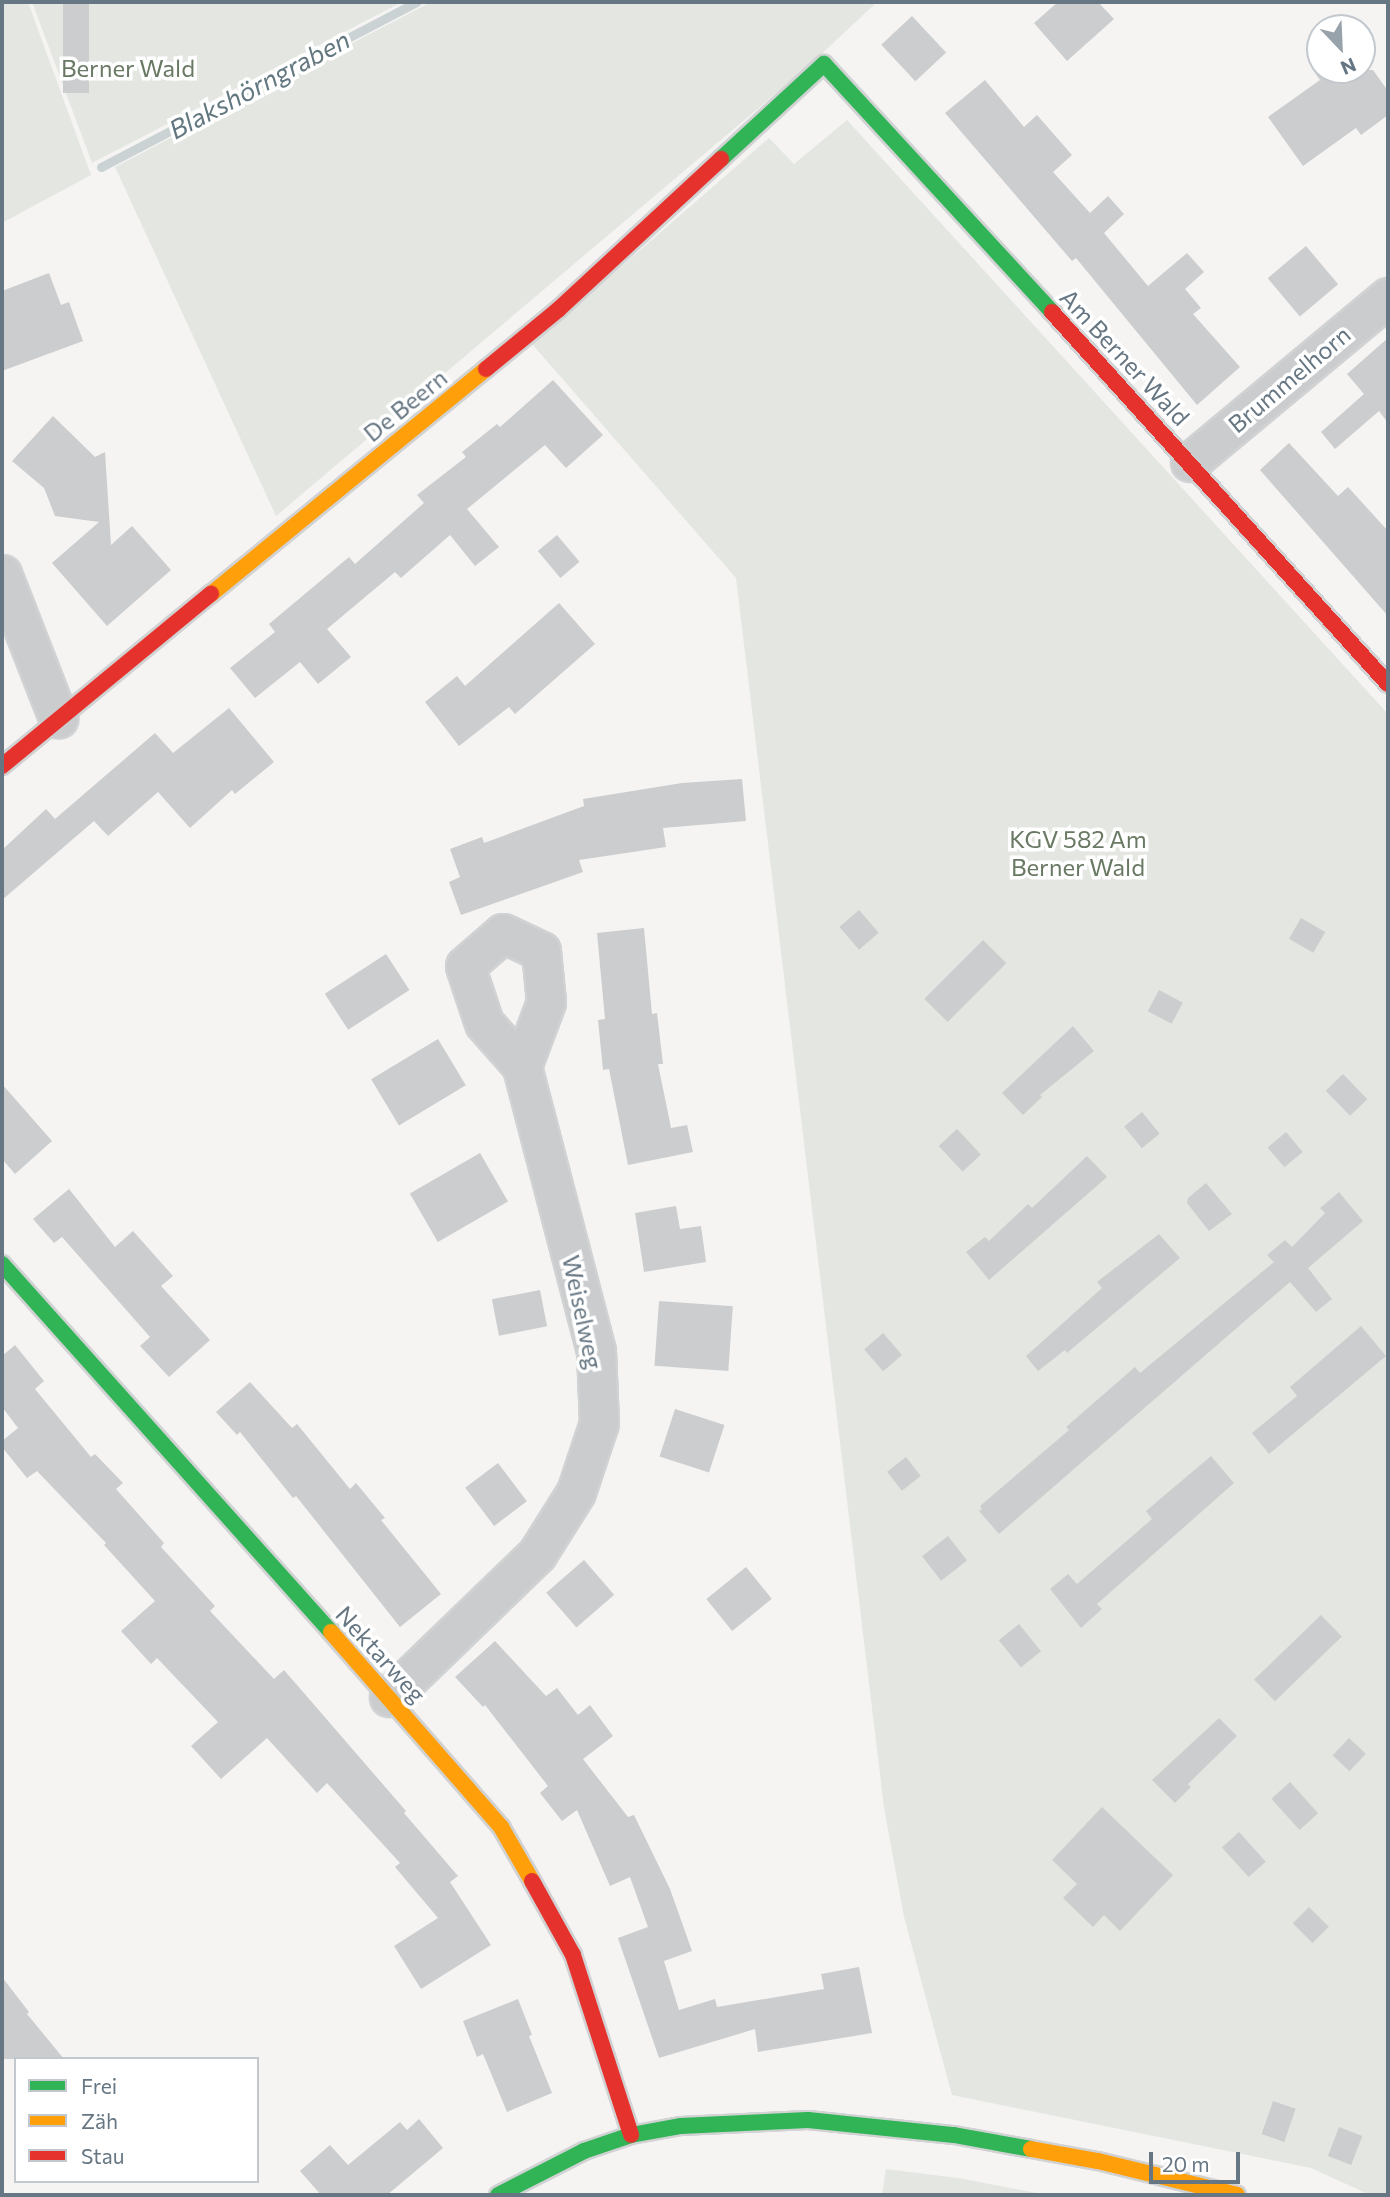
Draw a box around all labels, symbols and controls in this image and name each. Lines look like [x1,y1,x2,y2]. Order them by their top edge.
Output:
north arrow [1306,14,1376,84]
water label: Blakshörngraben [163,23,355,145]
park label: Berner Wald [61,54,195,82]
text: N [1338,54,1360,80]
street label: Am Berner Wald [1054,283,1196,431]
street label: Brummelhorn [1222,320,1356,438]
street label: De Beern [357,363,453,447]
park label: KGV 582 Am Berner Wald [1009,825,1147,881]
street label: Weiselweg [557,1252,609,1372]
street label: Nektarweg [330,1600,432,1708]
legend [14,2057,259,2183]
text: Frei [81,2073,117,2098]
text: Zäh [81,2108,118,2133]
scale bar [1152,2138,1243,2182]
text: Stau [81,2143,124,2168]
text: 20 m [1162,2151,1210,2176]

